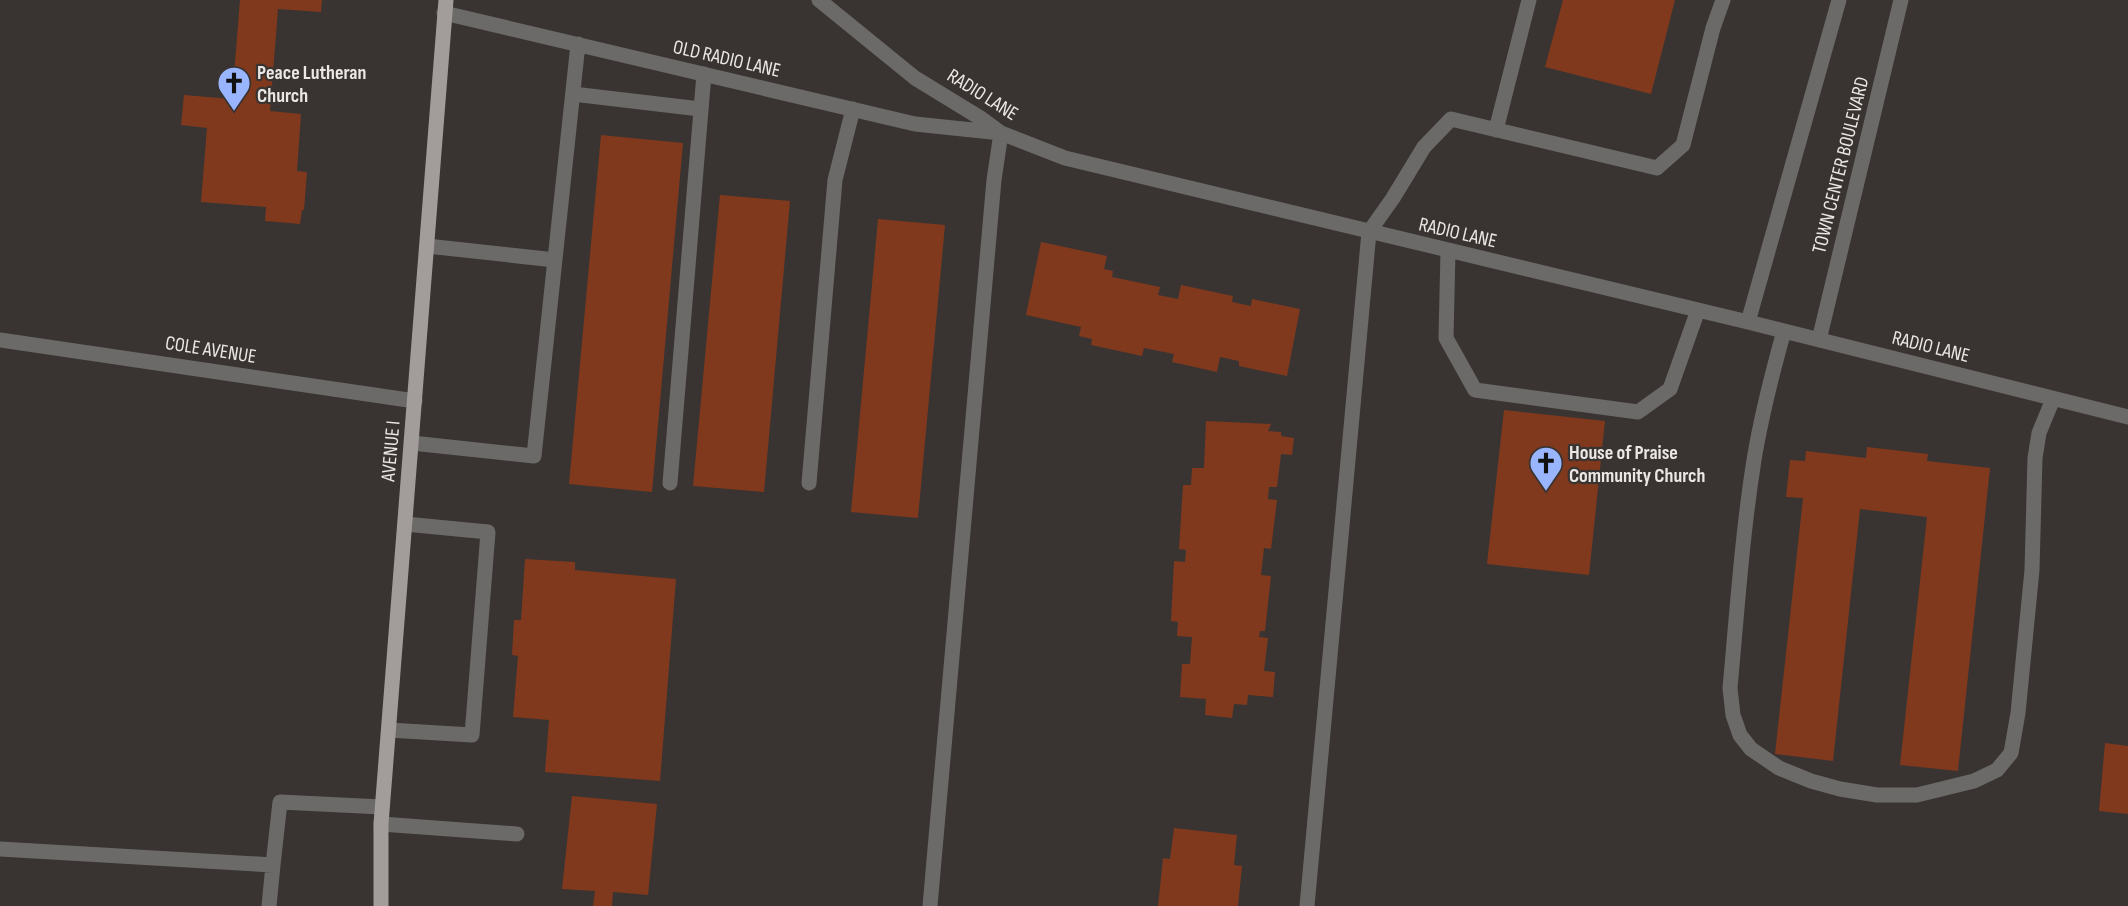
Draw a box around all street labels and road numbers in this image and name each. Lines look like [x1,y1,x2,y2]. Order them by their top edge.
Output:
street label: OLD RADIO LANE [671,35,783,83]
street label: RADIO LANE [943,64,1022,126]
street label: TOWN CENTER BOULEVARD [1807,74,1875,256]
street label: RADIO LANE [1417,212,1499,254]
street label: RADIO LANE [1889,326,1972,368]
street label: COLE AVENUE [164,331,258,369]
street label: AVENUE I [376,420,406,483]

